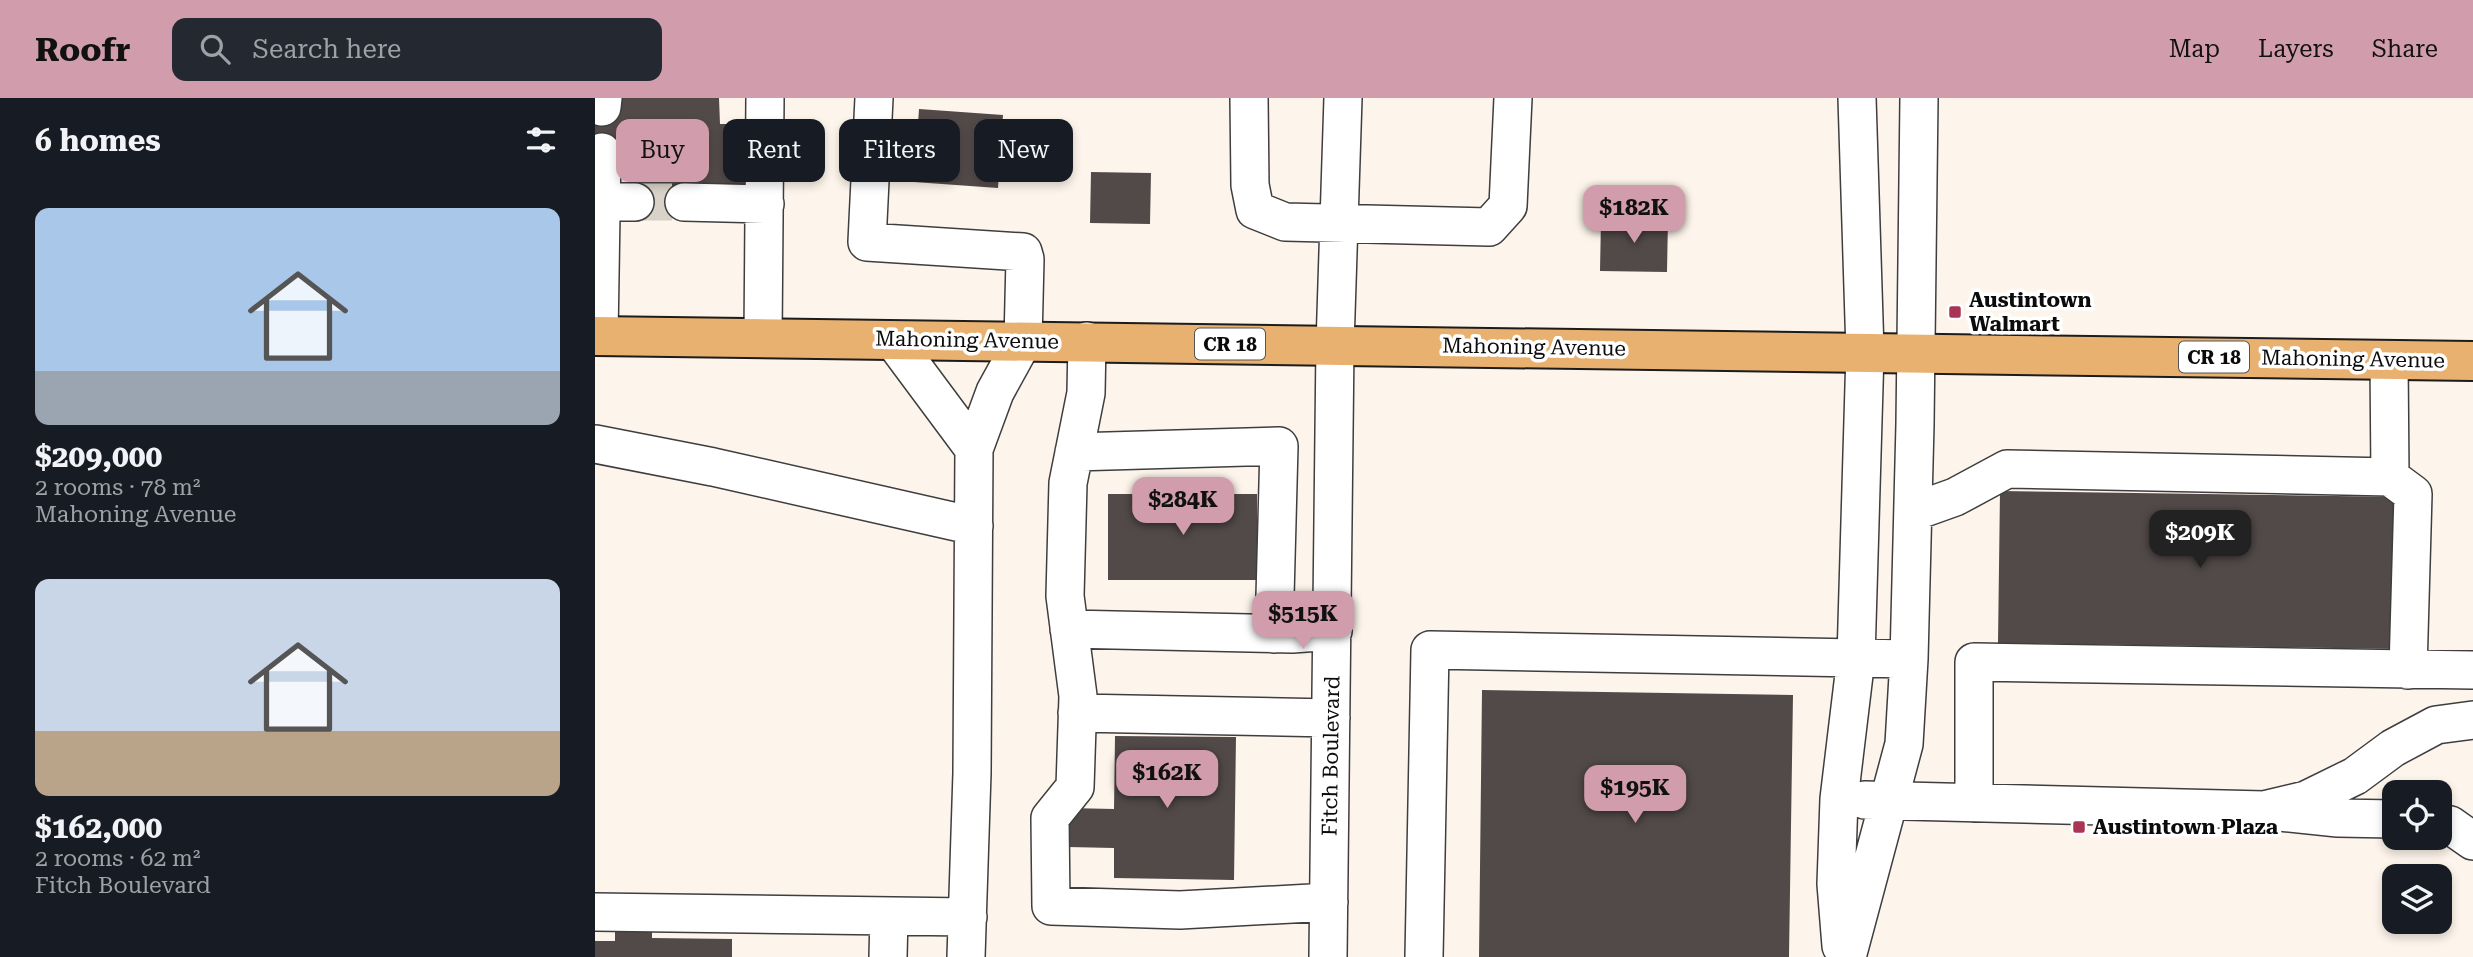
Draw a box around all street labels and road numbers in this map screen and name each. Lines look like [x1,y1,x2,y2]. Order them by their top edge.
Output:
street label: Mahoning Avenue [875,326,1059,354]
road number: CR 18 [1195,328,1265,360]
street label: Mahoning Avenue [1442,333,1626,361]
road number: CR 18 [2179,342,2249,372]
street label: Mahoning Avenue [2261,345,2445,373]
street label: Fitch Boulevard [1318,675,1344,836]

